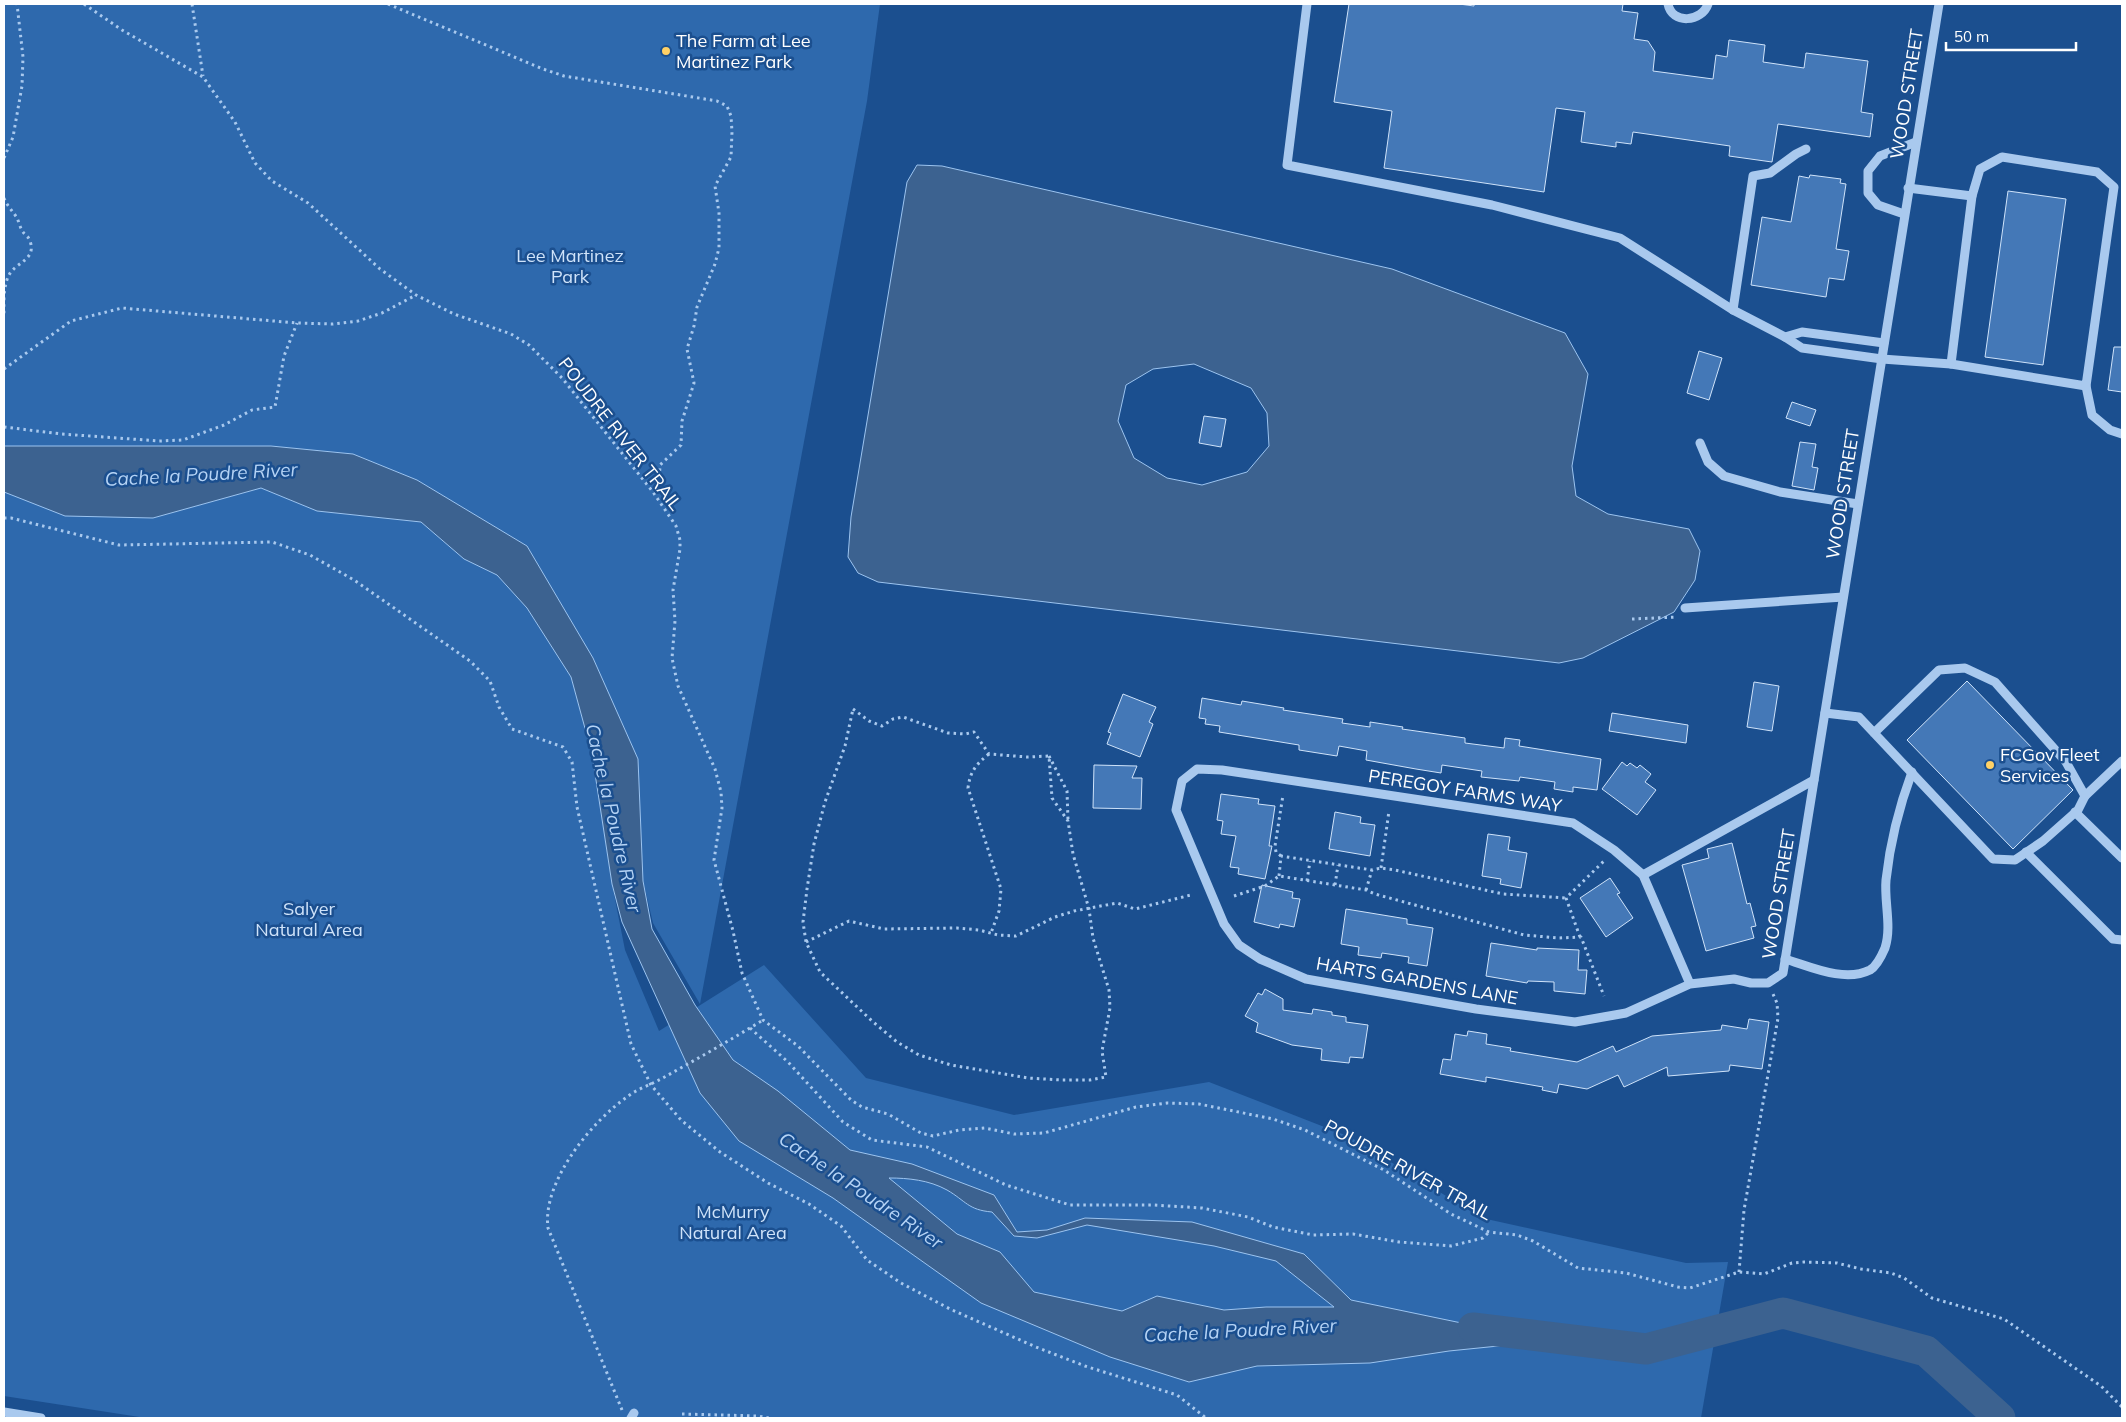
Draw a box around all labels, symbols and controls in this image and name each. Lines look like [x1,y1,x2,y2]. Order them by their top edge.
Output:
scale bar [1946,20,2076,52]
street label: WOOD STREET [1885,27,1928,161]
text: 50 m [1954,27,1989,46]
place label: The Farm at Lee Martinez Park [676,29,811,73]
marker: The Farm at Lee Martinez Park [660,45,672,57]
park label: Lee Martinez Park [516,244,624,288]
street label: POUDRE RIVER TRAIL [553,353,687,515]
street label: WOOD STREET [1821,427,1864,561]
water label: Cache la Poudre River [104,457,299,491]
water label: Cache la Poudre River [581,721,648,916]
place label: FCGov Fleet Services [2000,743,2100,787]
marker: FCGov Fleet Services [1984,759,1996,771]
street label: PEREGOY FARMS WAY [1367,764,1564,817]
street label: WOOD STREET [1757,827,1800,961]
park label: Salyer Natural Area [255,897,363,941]
street label: HARTS GARDENS LANE [1314,951,1520,1010]
street label: POUDRE RIVER TRAIL [1320,1114,1496,1225]
water label: Cache la Poudre River [774,1126,949,1254]
park label: McMurry Natural Area [679,1200,787,1244]
water label: Cache la Poudre River [1143,1313,1338,1347]

